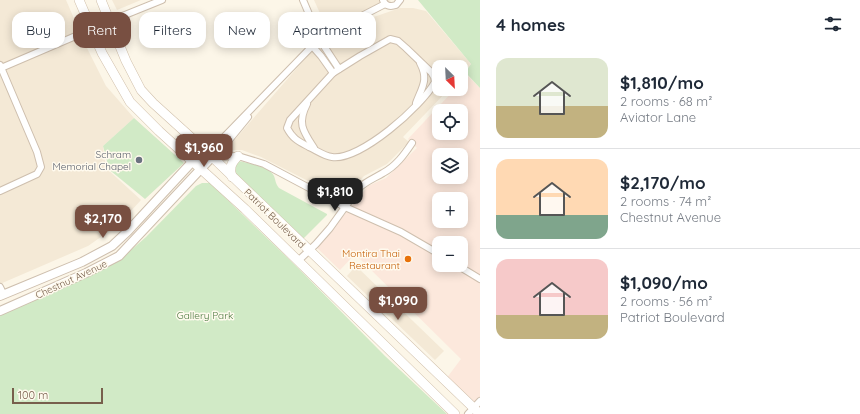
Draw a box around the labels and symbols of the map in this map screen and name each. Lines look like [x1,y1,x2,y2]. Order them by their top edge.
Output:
north arrow [432,60,468,96]
pin: $1,960 [171,134,237,168]
place label: Schram Memorial Chapel [53,148,131,173]
marker: Schram Memorial Chapel [134,155,144,165]
pin: $1,810 [302,178,368,212]
street label: Patriot Boulevard [241,186,308,251]
pin: $2,170 [70,205,136,239]
place label: Montira Thai Restaurant [342,247,401,272]
marker: Montira Thai Restaurant [403,254,413,264]
street label: Chestnut Avenue [33,257,109,302]
pin: $1,090 [365,287,431,321]
park label: Gallery Park [177,309,233,322]
scale bar [12,386,103,405]

